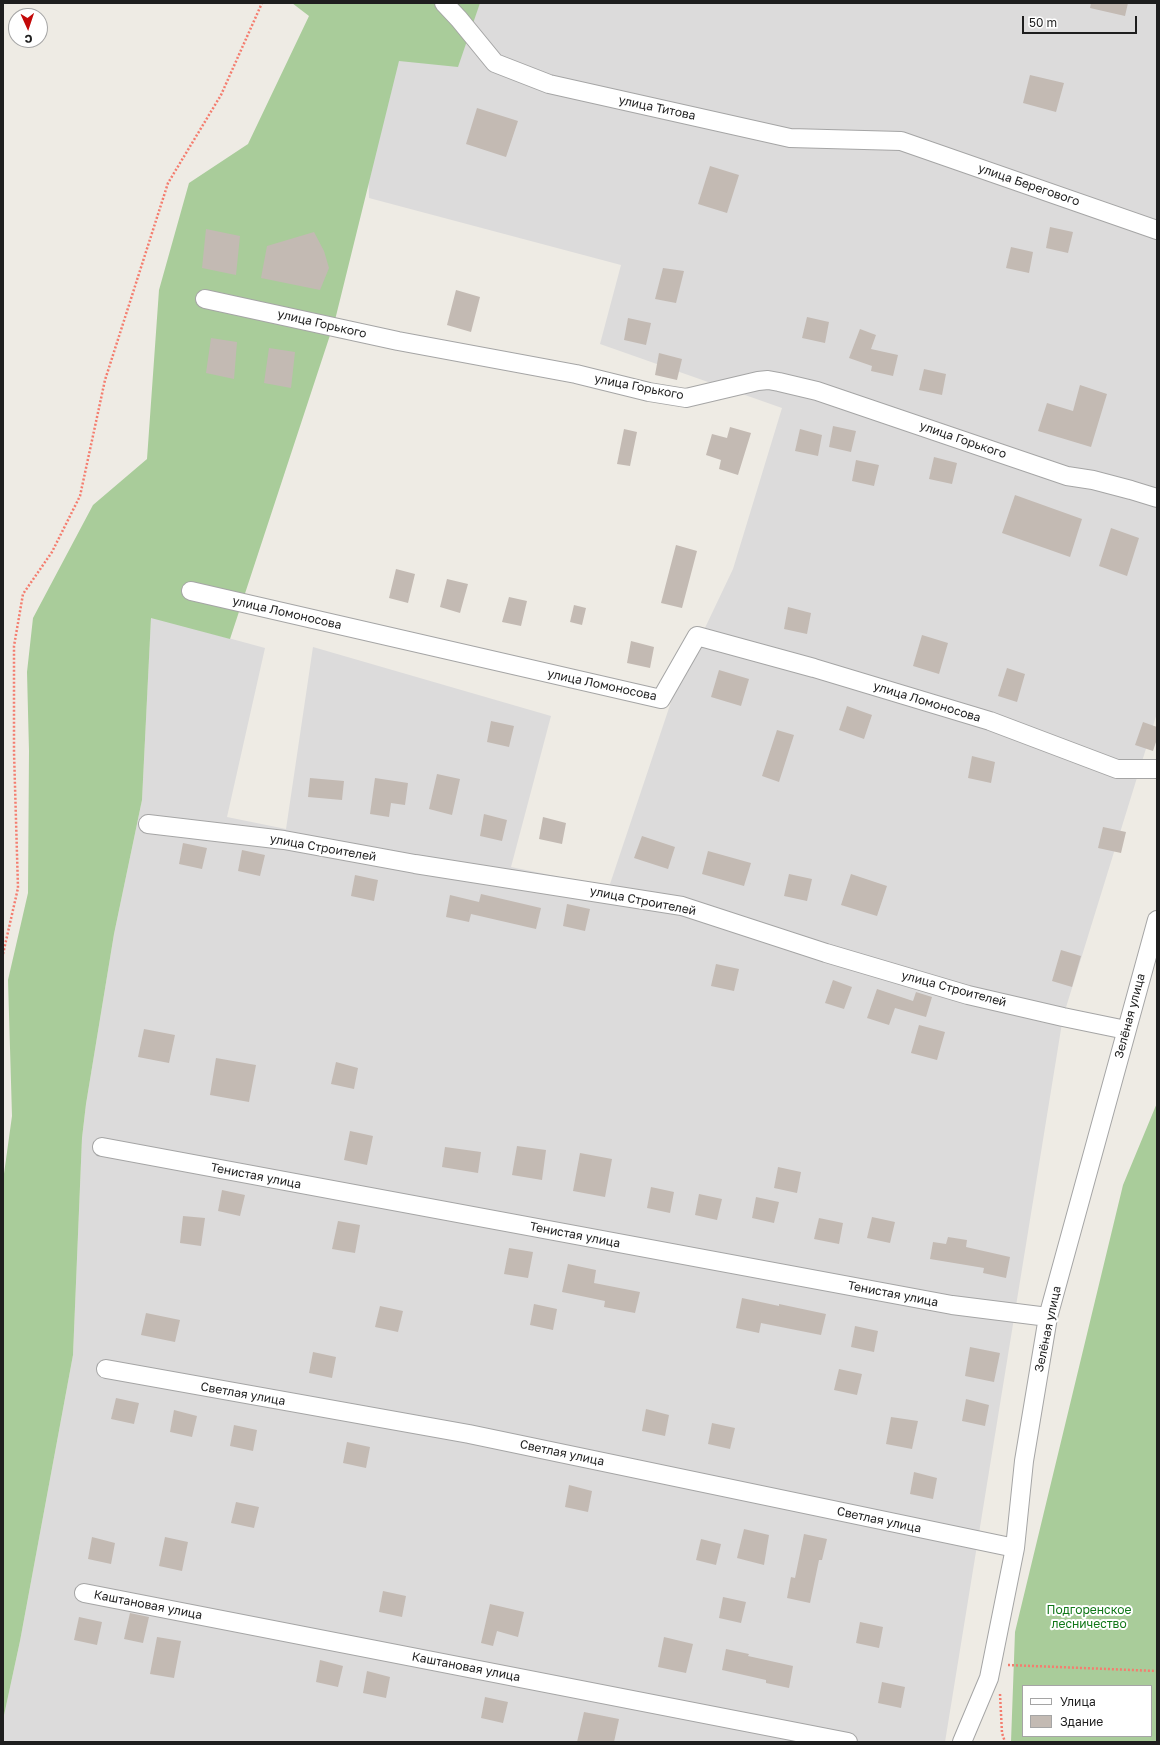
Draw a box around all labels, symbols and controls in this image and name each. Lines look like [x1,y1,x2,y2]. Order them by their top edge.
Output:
north arrow [8,8,48,48]
scale bar [1024,8,1139,34]
text: 50 m [1029,15,1057,30]
text: С [24,33,33,46]
street label: улица Титова [617,93,697,123]
street label: улица Берегового [976,161,1082,209]
street label: улица Горького [276,307,368,341]
street label: улица Горького [593,371,685,403]
street label: улица Горького [918,418,1008,462]
street label: улица Ломоносова [231,593,343,633]
street label: улица Ломоносова [546,666,658,704]
street label: улица Ломоносова [872,679,982,725]
street label: улица Строителей [269,832,377,864]
street label: улица Строителей [589,884,697,918]
street label: улица Строителей [900,968,1008,1010]
street label: Зелёная улица [1112,972,1148,1060]
street label: Тенистая улица [210,1160,302,1192]
street label: Тенистая улица [529,1219,621,1251]
street label: Тенистая улица [847,1278,939,1310]
street label: Зелёная улица [1032,1285,1064,1373]
street label: Светлая улица [199,1379,287,1409]
street label: Светлая улица [518,1437,606,1469]
street label: Светлая улица [835,1504,923,1536]
street label: Каштановая улица [92,1587,204,1623]
park label: Подгоренское лесничество [1047,1603,1131,1631]
street label: Каштановая улица [410,1649,522,1685]
legend [1022,1685,1152,1737]
text: Улица [1060,1694,1096,1709]
text: Здание [1060,1714,1103,1729]

